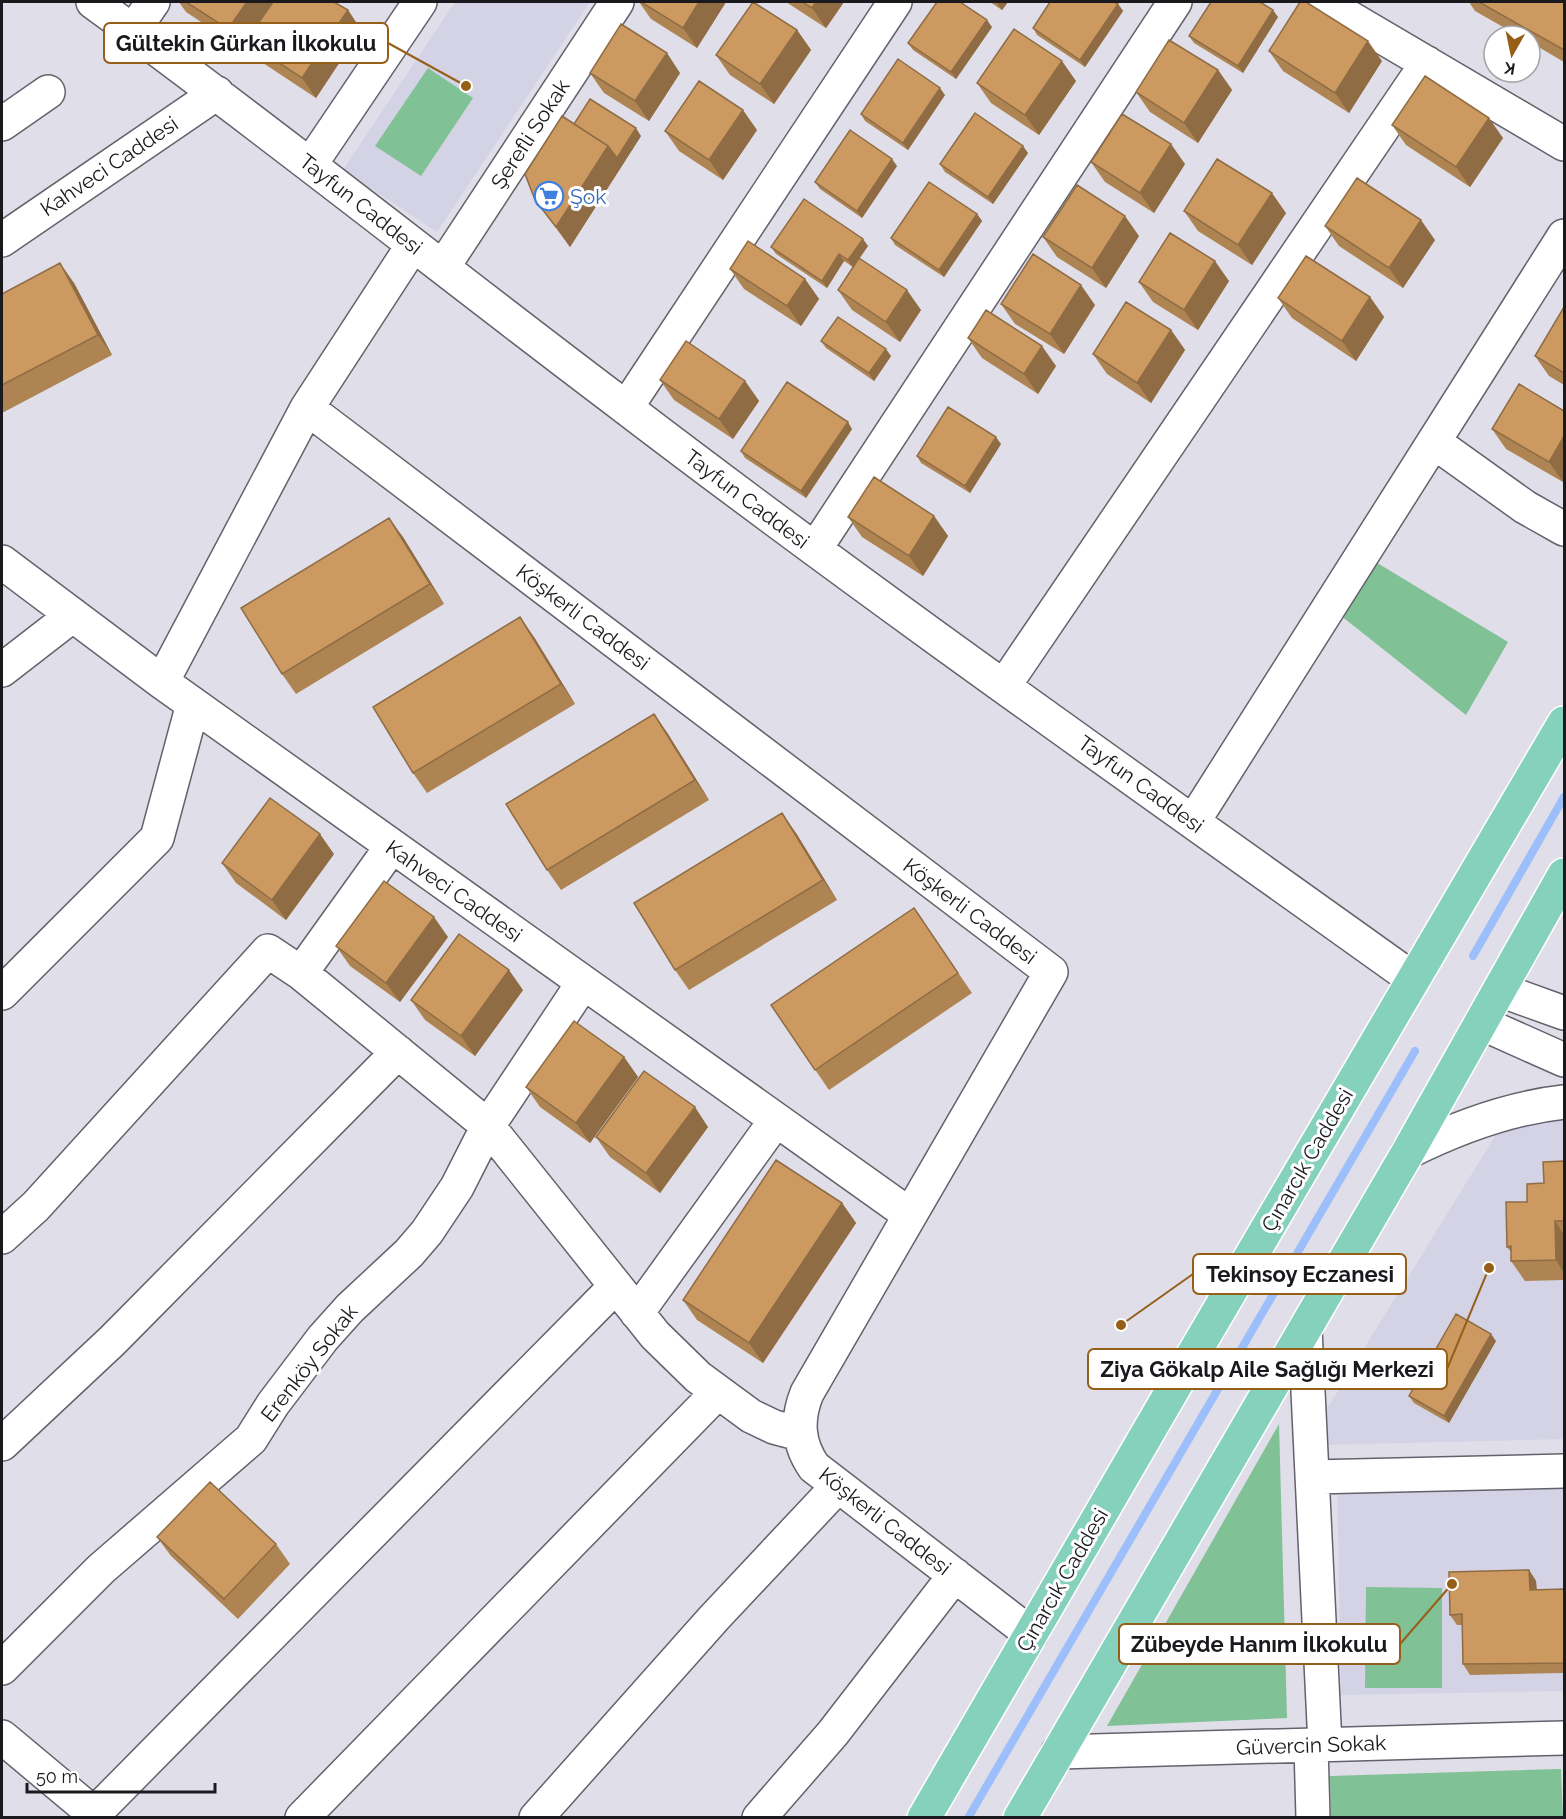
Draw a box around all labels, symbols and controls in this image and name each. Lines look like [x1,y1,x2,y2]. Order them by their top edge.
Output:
callout: Gültekin Gürkan İlkokulu [104,23,388,63]
north arrow [1482,24,1542,84]
text: Gültekin Gürkan İlkokulu [116,30,376,56]
text: K [1503,58,1517,79]
street label: Şerefli Sokak [485,75,575,193]
street label: Kahveci Caddesi [35,111,183,221]
street label: Tayfun Caddesi [295,148,427,260]
supermarket icon: Şok [533,180,565,212]
place label: Şok [570,184,606,209]
street label: Tayfun Caddesi [680,444,814,554]
street label: Köşkerli Caddesi [511,559,655,675]
street label: Tayfun Caddesi [1073,730,1209,838]
street label: Kahveci Caddesi [381,835,527,947]
street label: Köşkerli Caddesi [898,853,1042,969]
street label: Çınarcık Caddesi [1256,1084,1358,1236]
callout: Tekinsoy Eczanesi [1193,1254,1406,1294]
text: Tekinsoy Eczanesi [1206,1261,1394,1287]
street label: Erenköy Sokak [255,1299,363,1427]
callout: Ziya Gökalp Aile Sağlığı Merkezi [1088,1349,1447,1389]
text: Ziya Gökalp Aile Sağlığı Merkezi [1100,1356,1434,1382]
street label: Köşkerli Caddesi [814,1462,956,1580]
street label: Çınarcık Caddesi [1011,1504,1113,1656]
callout: Zübeyde Hanım İlkokulu [1119,1624,1400,1664]
text: Zübeyde Hanım İlkokulu [1131,1631,1387,1657]
street label: Güvercin Sokak [1235,1730,1387,1760]
scale bar [27,1756,214,1794]
text: 50 m [36,1766,78,1787]

